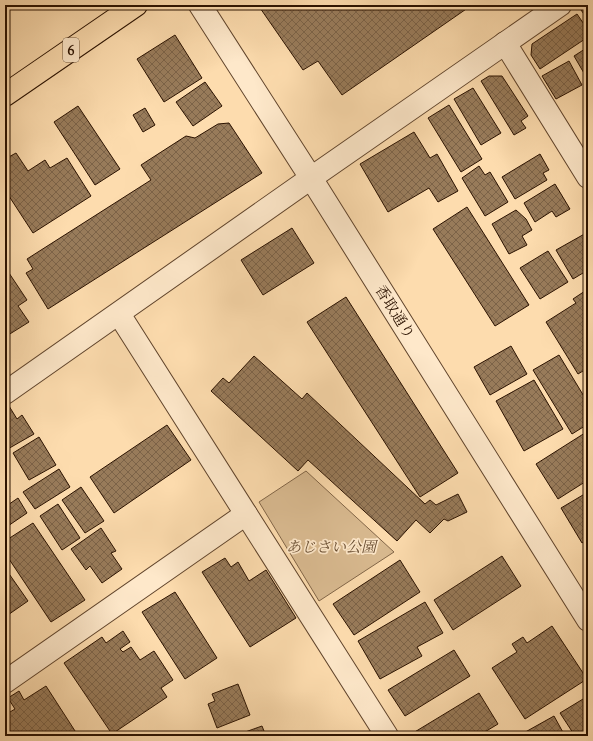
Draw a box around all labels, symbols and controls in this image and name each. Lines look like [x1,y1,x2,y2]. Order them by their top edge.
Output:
road number: 6 [63,38,79,62]
street label: 香取通り [369,282,419,344]
park label: あじさい公園 [286,538,379,559]

